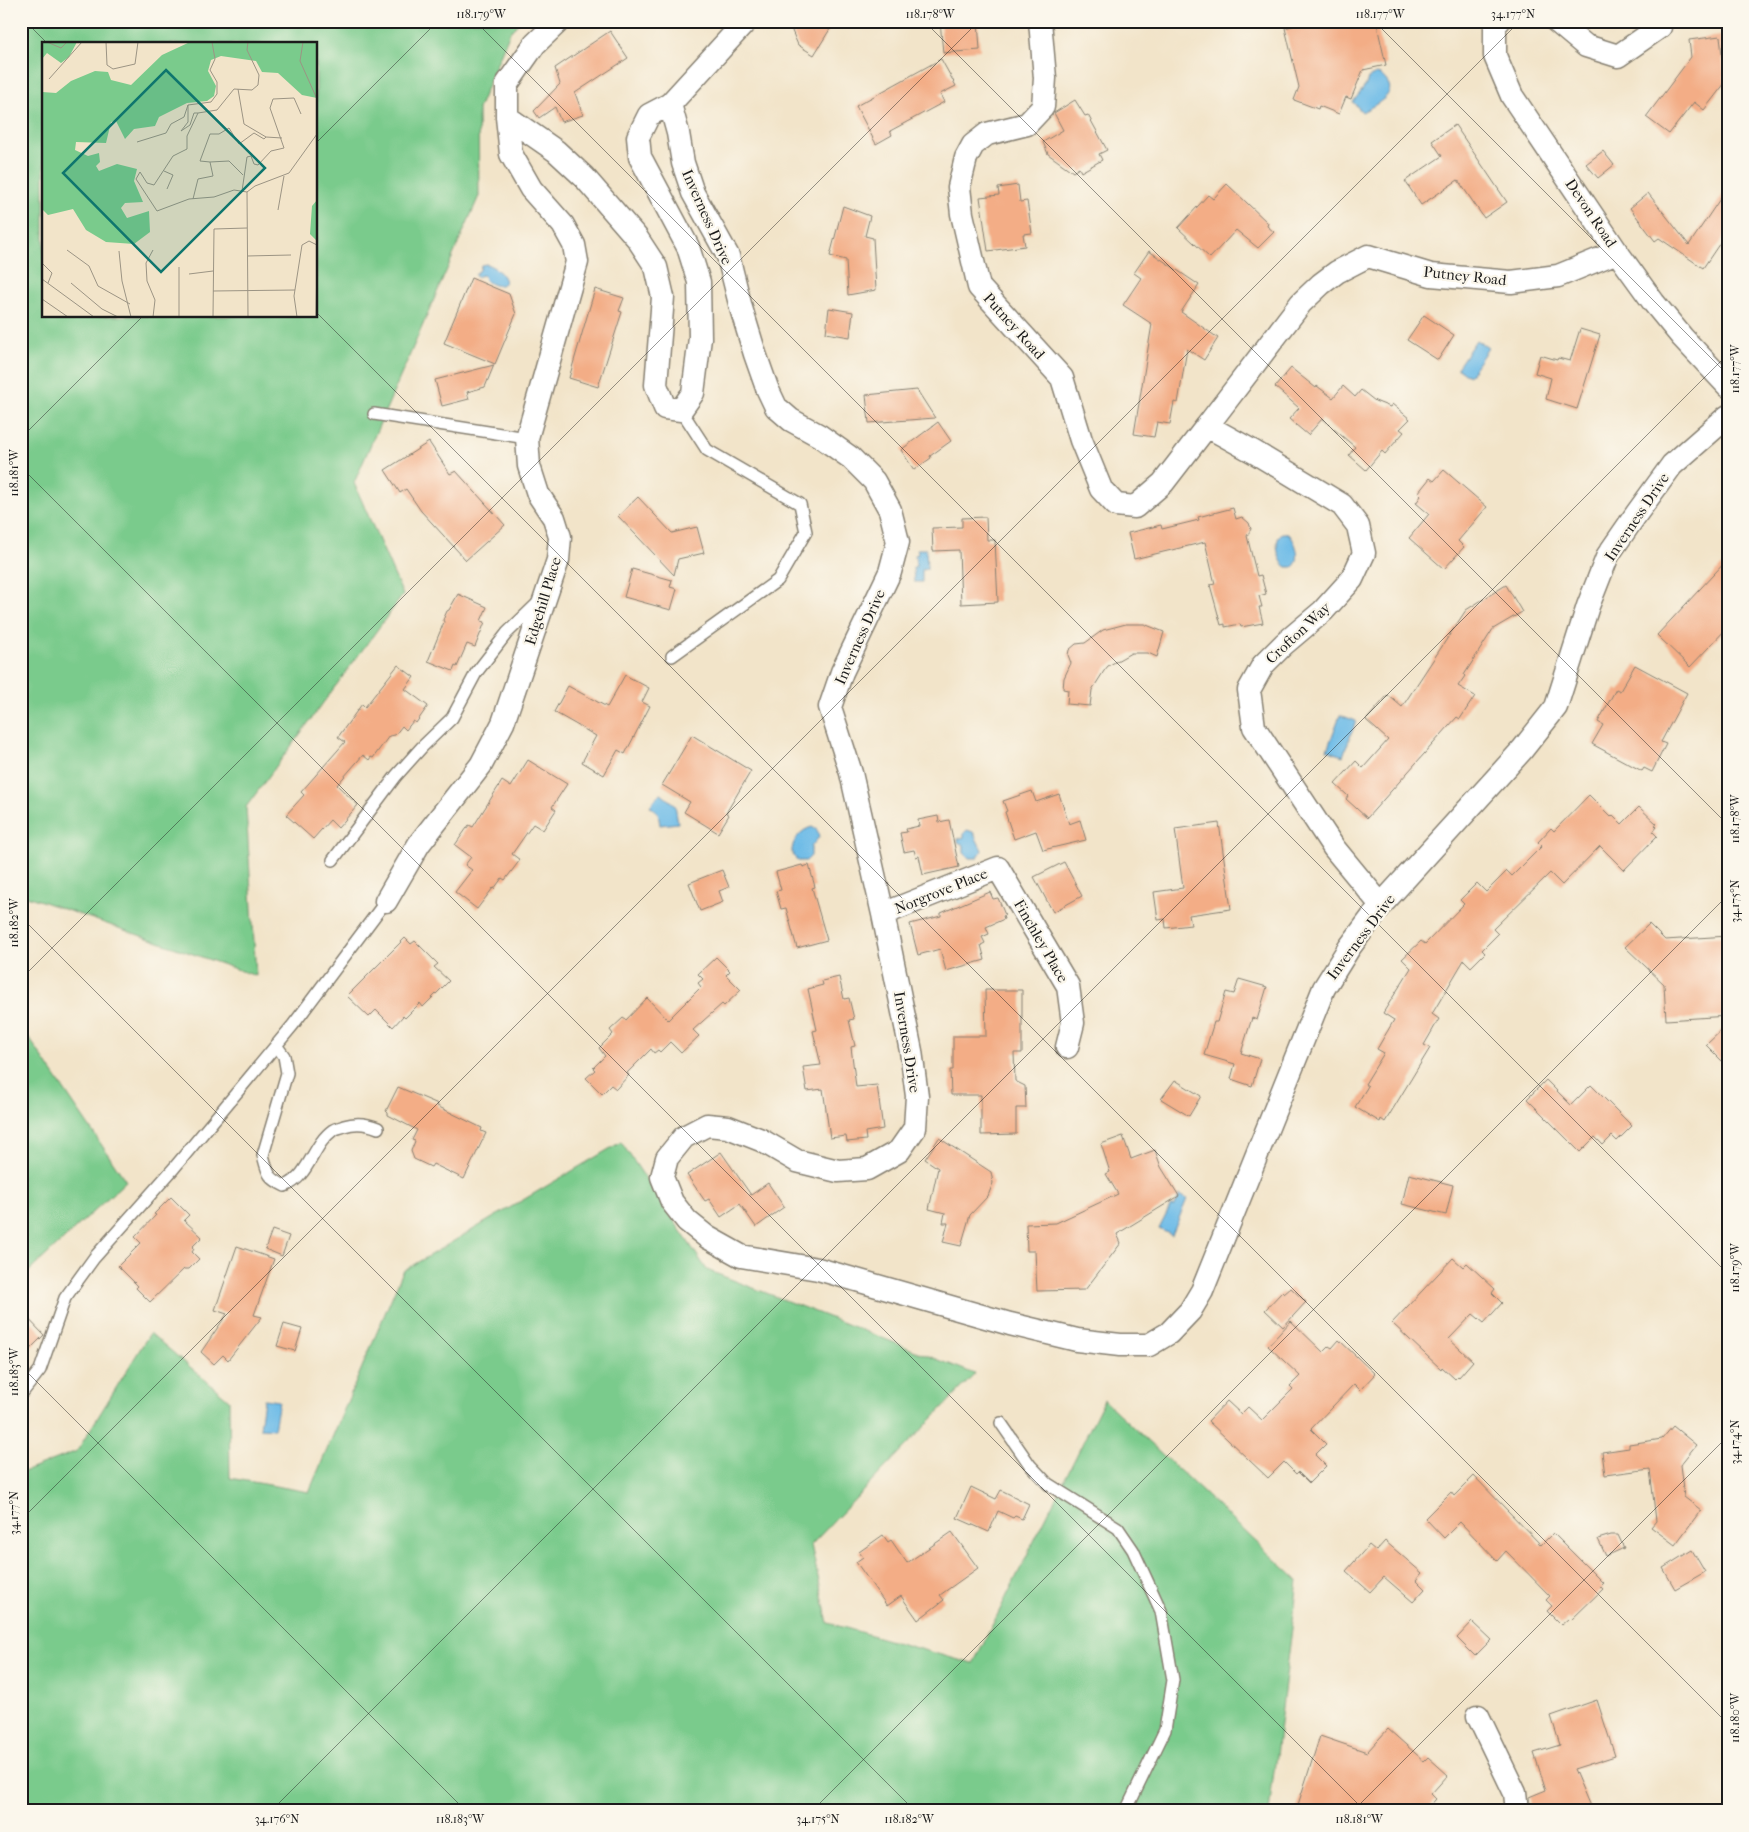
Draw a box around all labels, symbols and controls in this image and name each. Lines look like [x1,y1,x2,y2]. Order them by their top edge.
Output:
text: 118.179°W [456,7,507,21]
text: 118.178°W [905,7,956,21]
text: 118.177°W [1356,7,1406,21]
text: 34.177°N [1491,7,1535,21]
inset map [42,42,318,318]
street label: Inverness Drive [678,167,736,268]
street label: Devon Road [1562,175,1621,251]
street label: Putney Road [1423,263,1508,289]
street label: Putney Road [979,289,1049,364]
text: 118.177°W [1728,343,1742,393]
text: 118.181°W [7,448,21,497]
street label: Inverness Drive [1601,469,1673,564]
street label: Edgehill Place [521,554,565,647]
street label: Inverness Drive [831,586,889,687]
street label: Crofton Way [1262,598,1335,668]
text: 118.178°W [1728,793,1742,844]
street label: Norgrove Place [892,864,991,918]
text: 34.175°N [1728,879,1742,923]
street label: Inverness Drive [1323,890,1399,983]
street label: Finchley Place [1010,896,1072,986]
text: 118.182°W [7,897,21,948]
street label: Inverness Drive [890,990,924,1094]
text: 118.179°W [1728,1242,1742,1293]
text: 118.183°W [7,1347,21,1396]
text: 34.174°N [1728,1420,1742,1464]
text: 34.177°N [7,1491,21,1535]
text: 118.180°W [1728,1692,1742,1743]
text: 34.176°N [255,1812,299,1826]
text: 118.183°W [436,1812,485,1826]
text: 34.175°N [796,1812,840,1826]
text: 118.182°W [884,1812,935,1826]
text: 118.181°W [1335,1812,1384,1826]

